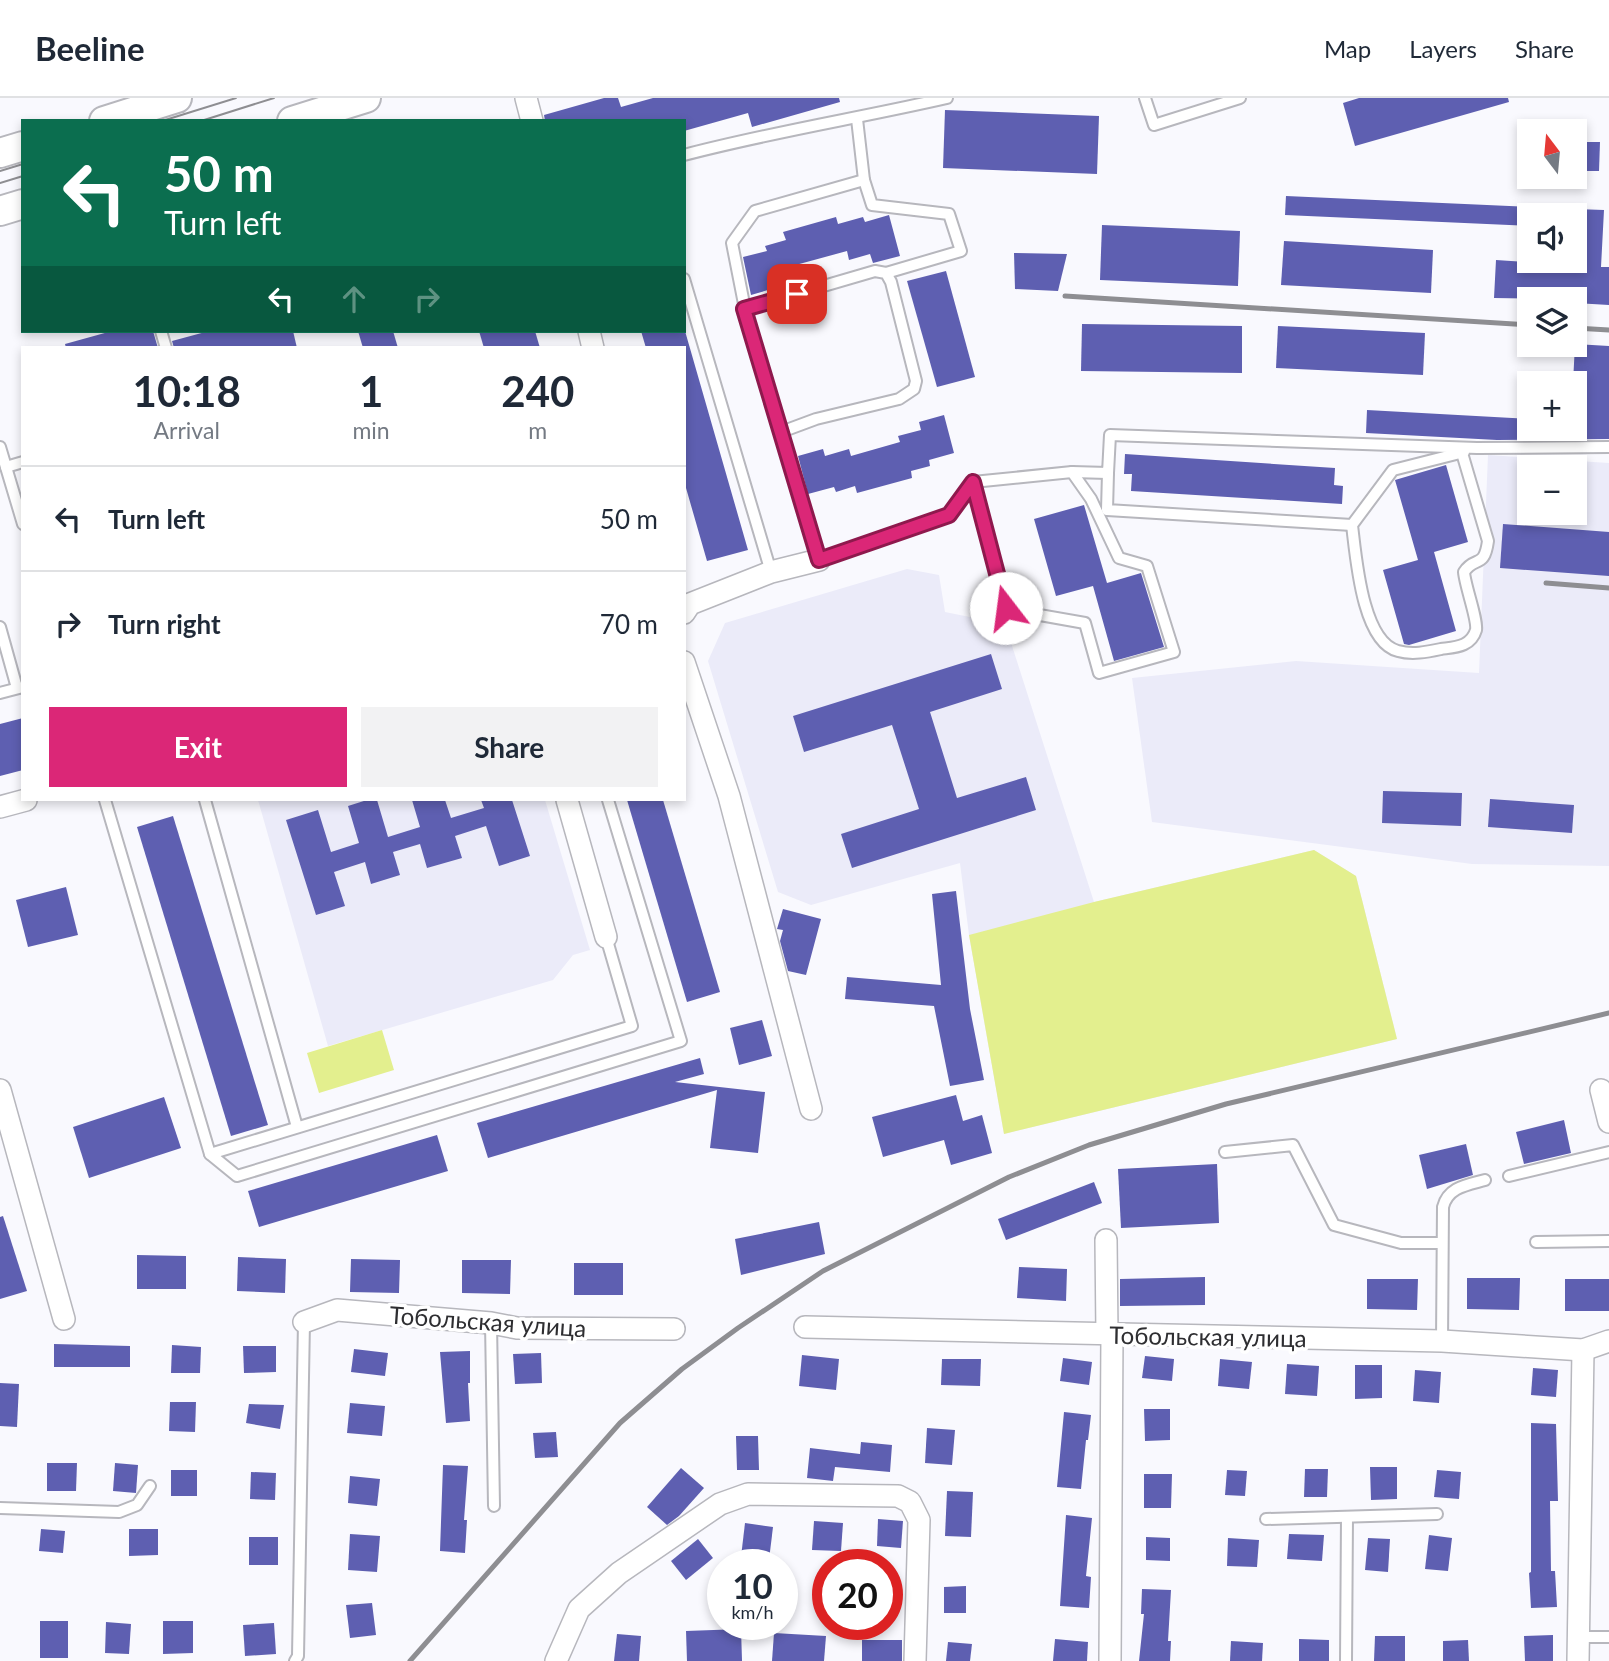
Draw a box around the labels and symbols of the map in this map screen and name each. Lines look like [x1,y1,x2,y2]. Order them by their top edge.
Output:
north arrow [1517,119,1587,189]
pin [767,264,827,324]
position arrow [969,571,1043,645]
street label: Тобольская улица [389,1300,587,1342]
street label: Тобольская улица [1109,1320,1307,1352]
speed limit sign: 20 [812,1549,903,1640]

